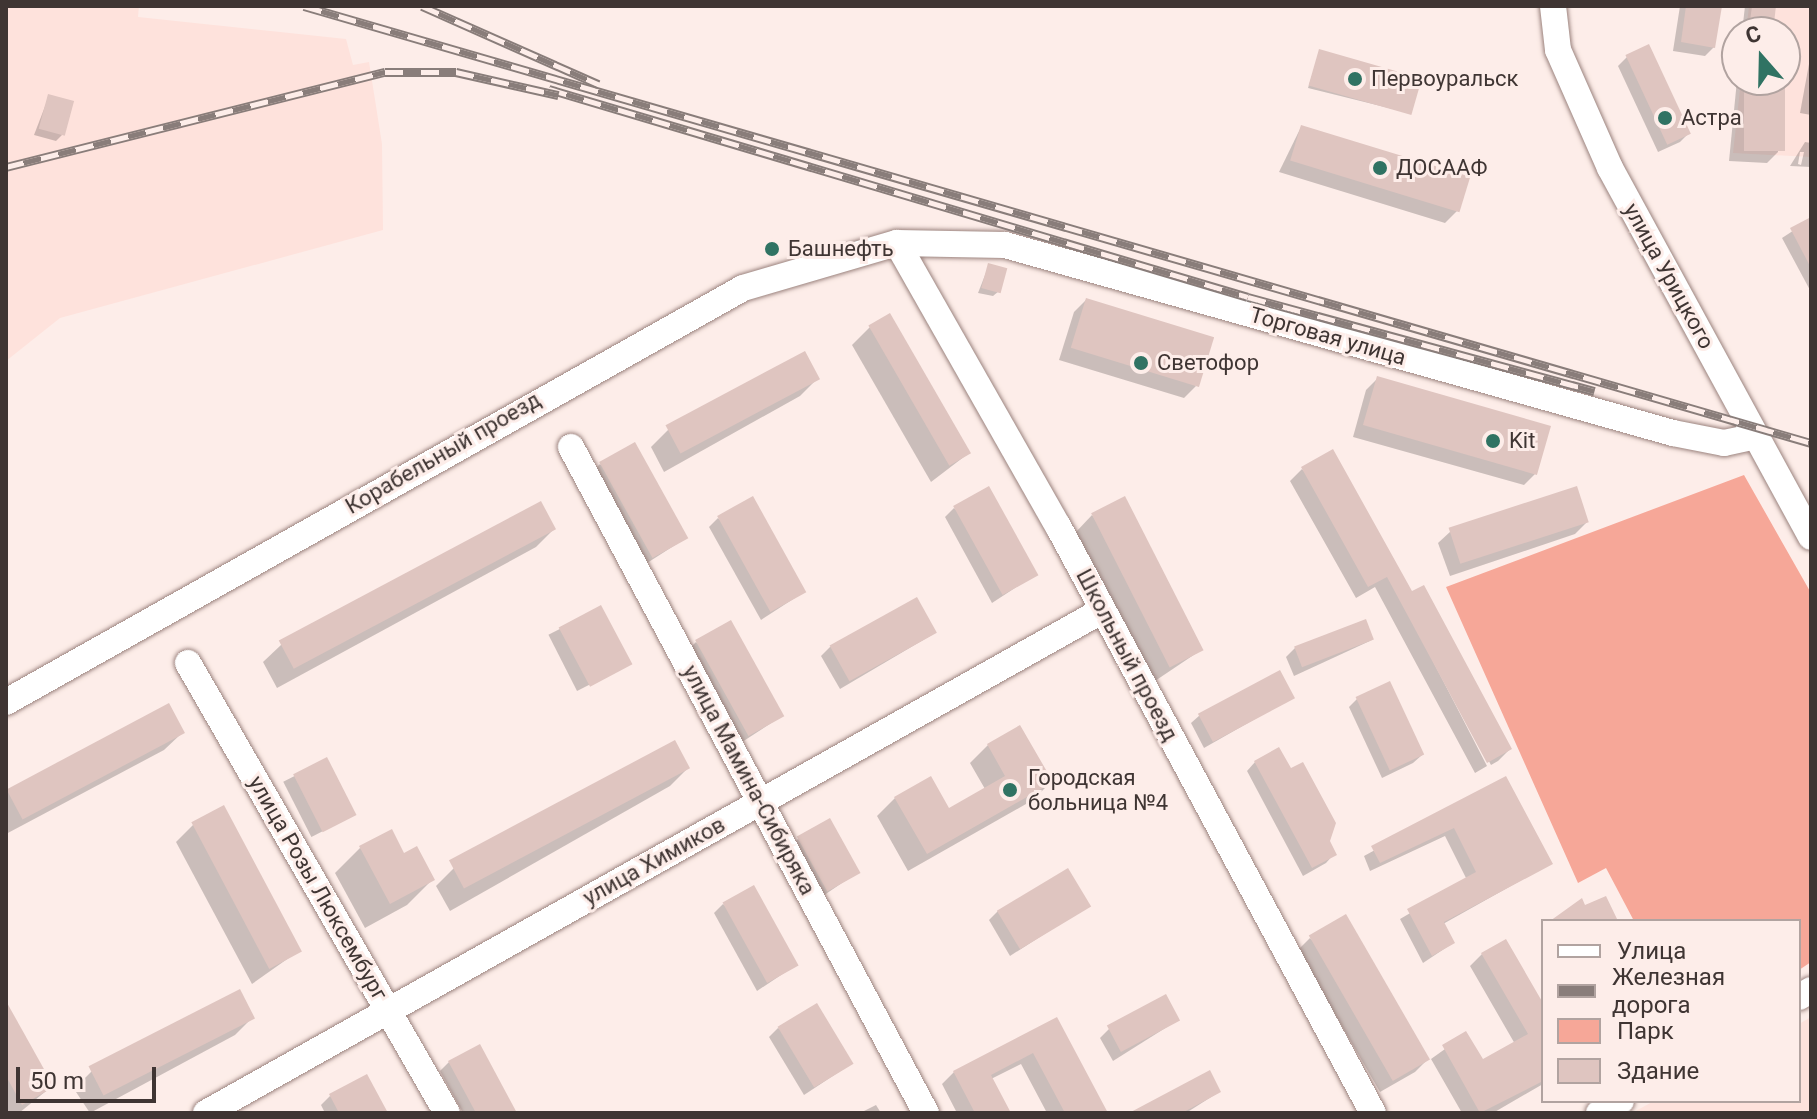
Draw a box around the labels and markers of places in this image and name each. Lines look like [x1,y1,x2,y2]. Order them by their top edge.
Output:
place label: Первоуральск [1371,66,1518,92]
marker: Первоуральск [1346,70,1364,88]
place label: Астра [1681,105,1742,131]
marker: Астра [1656,109,1674,127]
place label: ДОСААФ [1396,155,1487,181]
marker: ДОСААФ [1371,159,1389,177]
place label: Башнефть [788,236,894,262]
marker: Башнефть [763,240,781,258]
place label: Светофор [1157,350,1259,376]
marker: Светофор [1132,354,1150,372]
place label: Kit [1509,428,1535,454]
marker: Kit [1484,432,1502,450]
place label: Городская больница №4 [1028,764,1168,816]
marker: Городская больница №4 [999,779,1021,801]

